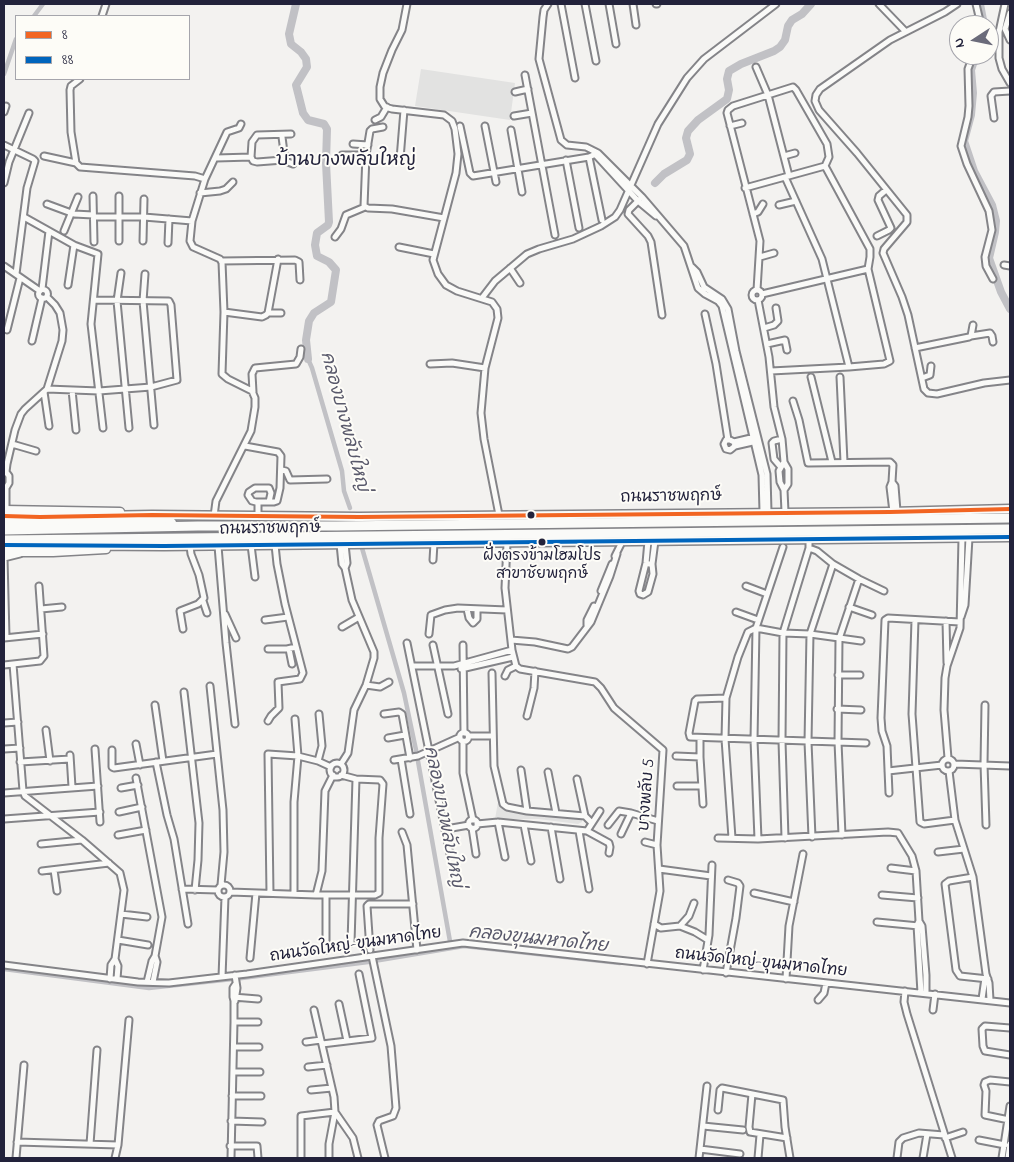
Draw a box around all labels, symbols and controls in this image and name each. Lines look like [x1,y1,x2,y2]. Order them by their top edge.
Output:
legend [15,15,190,80]
north arrow [949,15,999,65]
text: 8 [62,24,68,46]
text: N [949,36,971,49]
text: 88 [62,49,73,71]
district label: บ้านบางพลับใหญ่ [276,151,416,173]
water label: คลองบางพลับใหญ่ [314,350,372,494]
street label: ถนนราชพฤกษ์ [620,488,722,508]
unlabelled marker [526,510,536,520]
street label: ถนนราชพฤกษ์ [219,520,321,540]
marker: ฝั่งตรงข้ามโฮมโปร สาขาชัยพฤกษ์ [537,537,547,547]
place label: ฝั่งตรงข้ามโฮมโปร สาขาชัยพฤกษ์ [483,549,601,584]
water label: คลองบางพลับใหญ่ [418,744,466,890]
street label: บางพลับ 5 [636,758,660,832]
water label: คลองขุนมหาดไทย [467,923,609,959]
street label: ถนนวัดใหญ่-ขุนมหาดไทย [269,924,443,968]
street label: ถนนวัดใหญ่-ขุนมหาดไทย [674,945,848,983]

